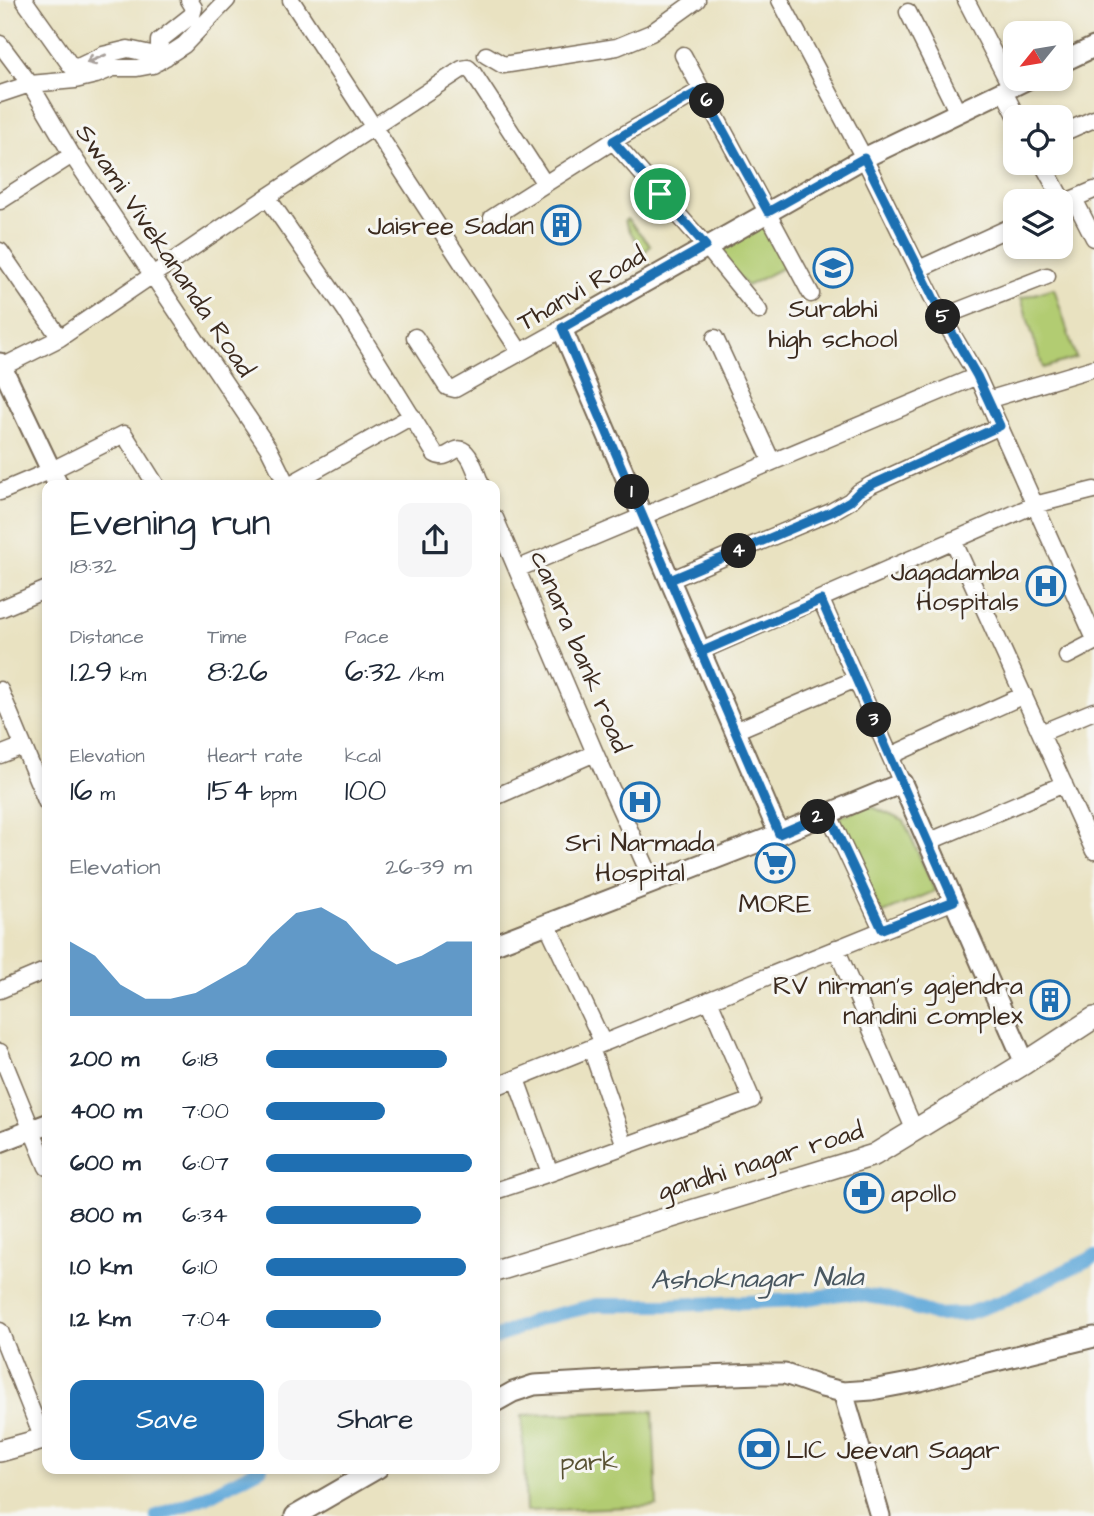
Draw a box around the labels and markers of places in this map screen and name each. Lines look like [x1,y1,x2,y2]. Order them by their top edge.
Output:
pin: 6 [690,84,724,119]
pin [630,164,690,224]
building icon: Jaisree Sadan [540,204,582,246]
place label: Jaisree Sadan [368,208,534,244]
school or university icon: Surabhi high school [812,247,854,289]
place label: Surabhi high school [768,291,898,359]
pin: 5 [926,300,960,334]
pin: 1 [614,475,650,510]
pin: 4 [722,534,756,568]
place label: Jagadamba Hospitals [891,554,1019,620]
hospital icon: Jagadamba Hospitals [1025,565,1067,607]
pin: 3 [856,702,892,738]
hospital icon: Sri Narmada Hospital [619,781,661,823]
pin: 2 [800,800,836,834]
place label: Sri Narmada Hospital [565,825,715,891]
supermarket icon: MORE [754,842,796,884]
place label: MORE [739,886,811,922]
place label: RV nirman's gajendra nandini complex [773,968,1024,1034]
building icon: RV nirman's gajendra nandini complex [1029,979,1071,1021]
pharmacy icon: apollo [843,1172,885,1214]
place label: apollo [891,1176,957,1212]
bank icon: LIC Jeevan Sagar [738,1428,780,1470]
place label: LIC Jeevan Sagar [786,1432,1000,1470]

